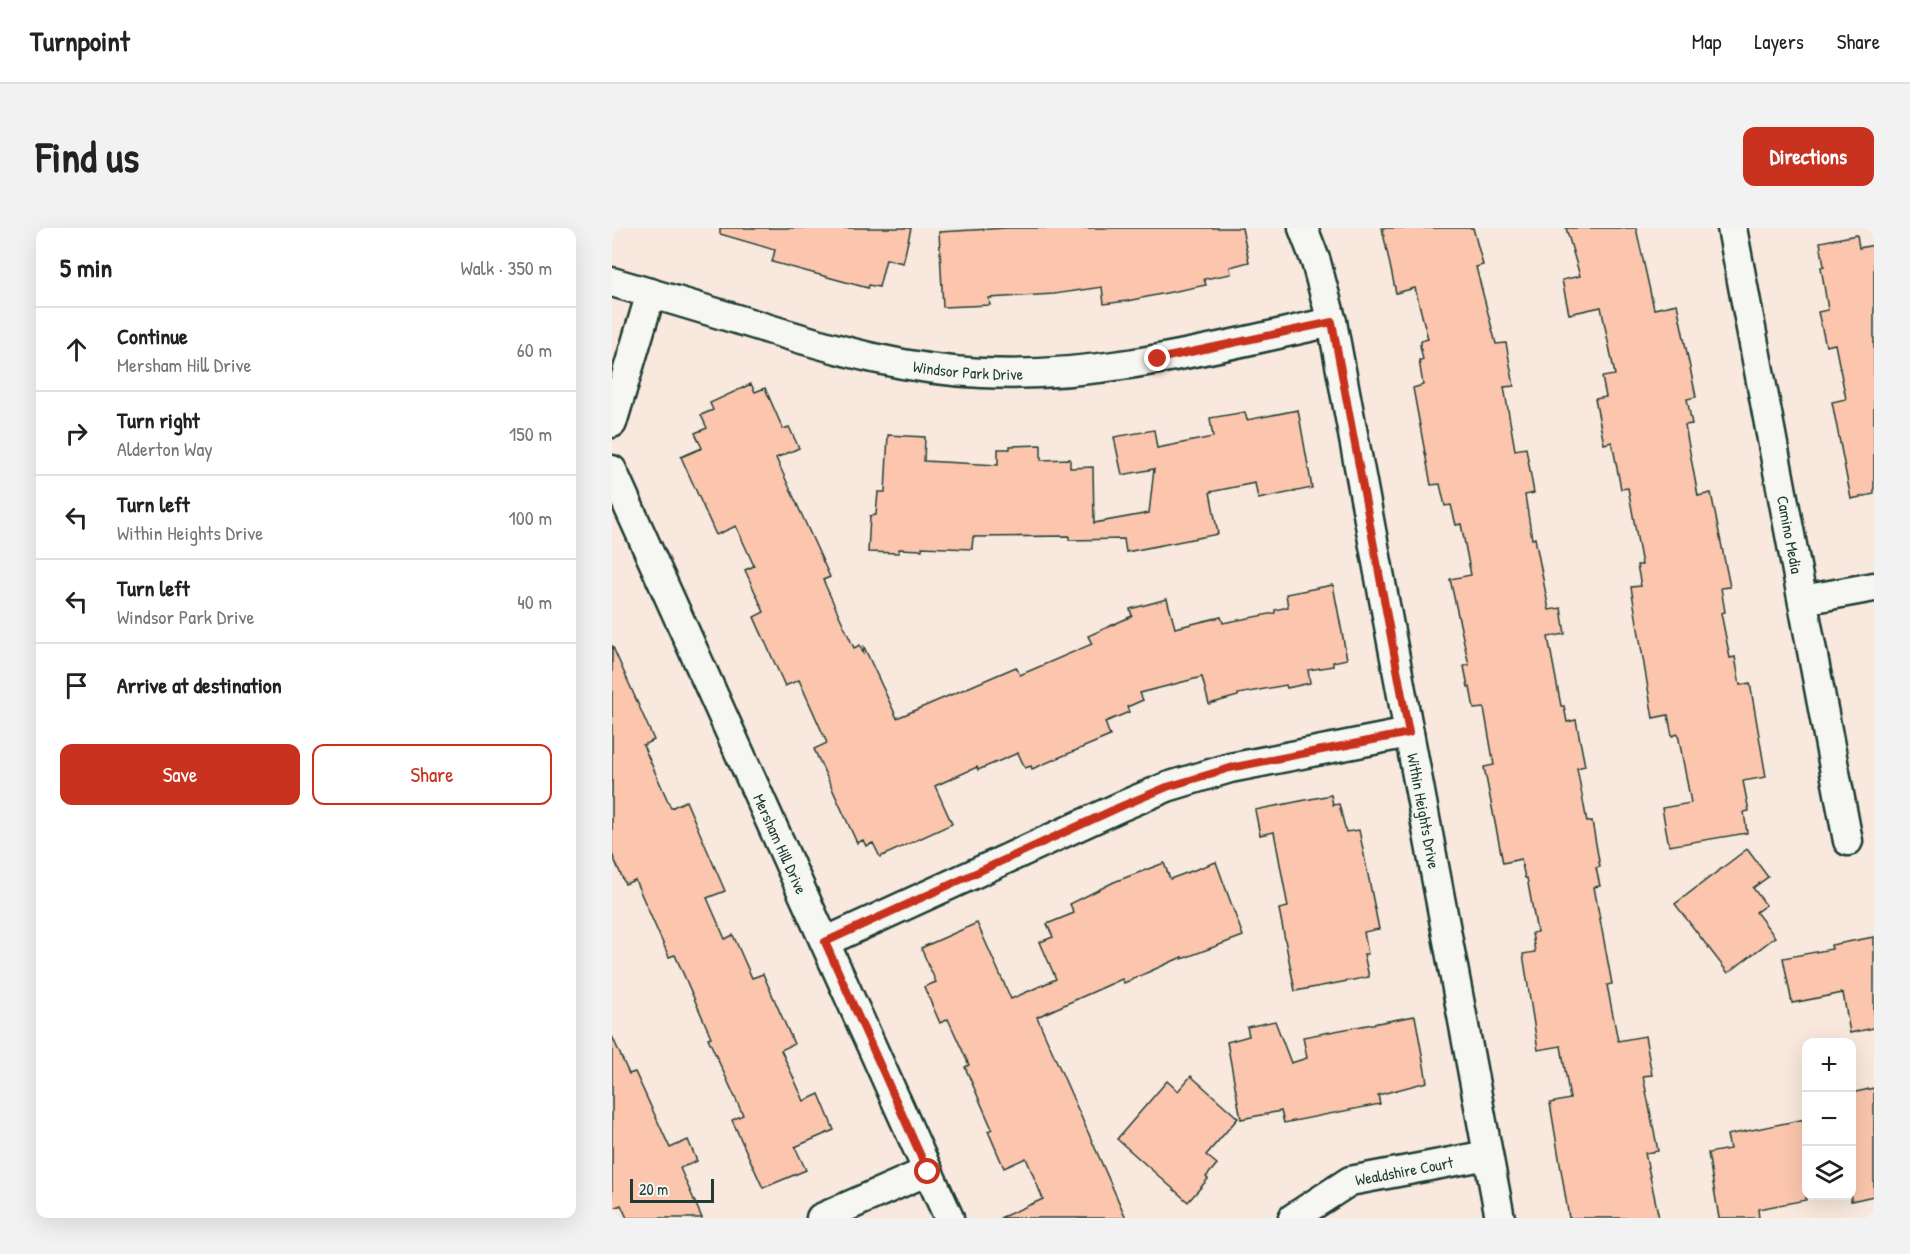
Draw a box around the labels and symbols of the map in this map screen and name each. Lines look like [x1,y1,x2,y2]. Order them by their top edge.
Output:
route end [1144,345,1170,371]
street label: Windsor Park Drive [912,355,1024,385]
street label: Camino Media [1772,494,1808,575]
street label: Within Heights Drive [1402,751,1445,871]
street label: Mersham Hill Drive [748,790,813,898]
street label: Wealdshire Court [1353,1151,1455,1191]
route start [914,1158,940,1184]
scale bar [630,1176,714,1204]

